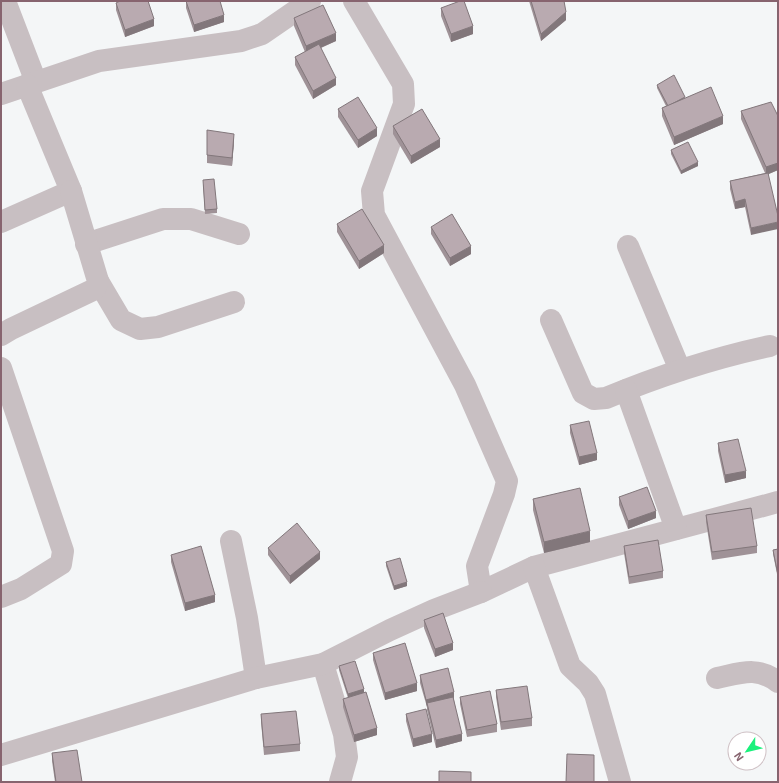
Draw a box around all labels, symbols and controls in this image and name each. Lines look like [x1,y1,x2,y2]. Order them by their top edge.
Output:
north arrow [727,731,767,771]
text: N [731,750,746,764]

